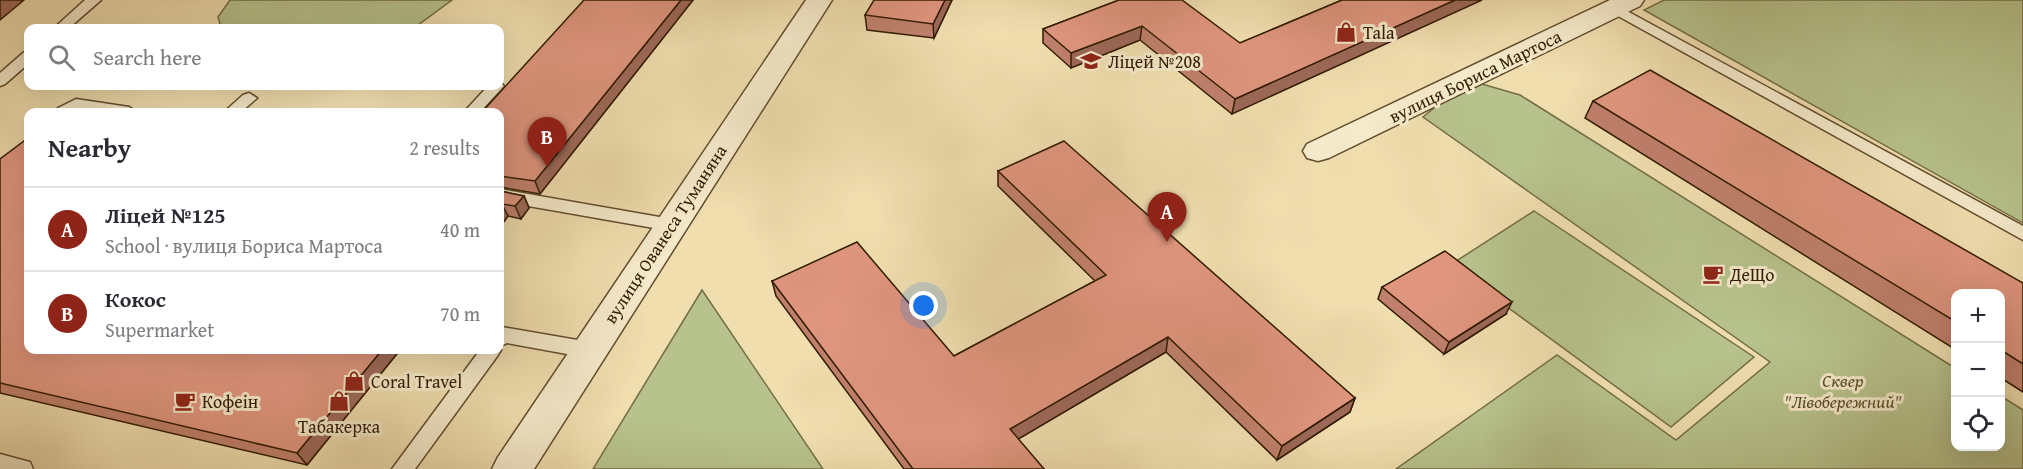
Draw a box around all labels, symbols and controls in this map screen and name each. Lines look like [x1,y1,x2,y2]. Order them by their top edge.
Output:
place label: Tala [1363,19,1395,46]
shop icon: Tala [1334,20,1358,44]
street label: вулиця Бориса Мартоса [1384,22,1566,130]
search box [24,24,504,90]
icon: search [45,41,78,74]
text: Search here [93,41,202,73]
place label: Ліцей №208 [1108,48,1201,75]
school or university icon: Ліцей №208 [1079,49,1103,73]
pin: B [528,118,566,167]
text: Nearby [48,128,131,167]
text: 2 results [409,133,480,162]
street label: вулиця Ованеса Туманяна [597,139,733,329]
pin: A [1148,192,1186,242]
text: Ліцей №125 [105,199,226,231]
text: A [61,215,74,244]
text: 40 m [440,215,480,244]
text: School · вулиця Бориса Мартоса [105,231,383,260]
place label: ДеЩо [1729,261,1774,288]
cafe icon: ДеЩо [1701,262,1725,286]
text: Кокос [105,283,166,315]
map controls [1951,289,2005,451]
button: + [1951,289,2005,343]
your location [909,291,938,320]
text: B [61,299,74,328]
text: 70 m [440,299,480,328]
text: Supermarket [105,315,214,344]
button: − [1951,343,2005,397]
park label: Сквер "Лівобережний" [1784,367,1902,415]
place label: Coral Travel [371,368,462,395]
shop icon: Coral Travel [342,369,366,393]
place label: Кофеін [202,388,258,415]
cafe icon: Кофеін [173,389,197,413]
shop icon: Табакерка [327,389,351,413]
button: locate [1951,397,2005,451]
place label: Табакерка [298,413,380,440]

